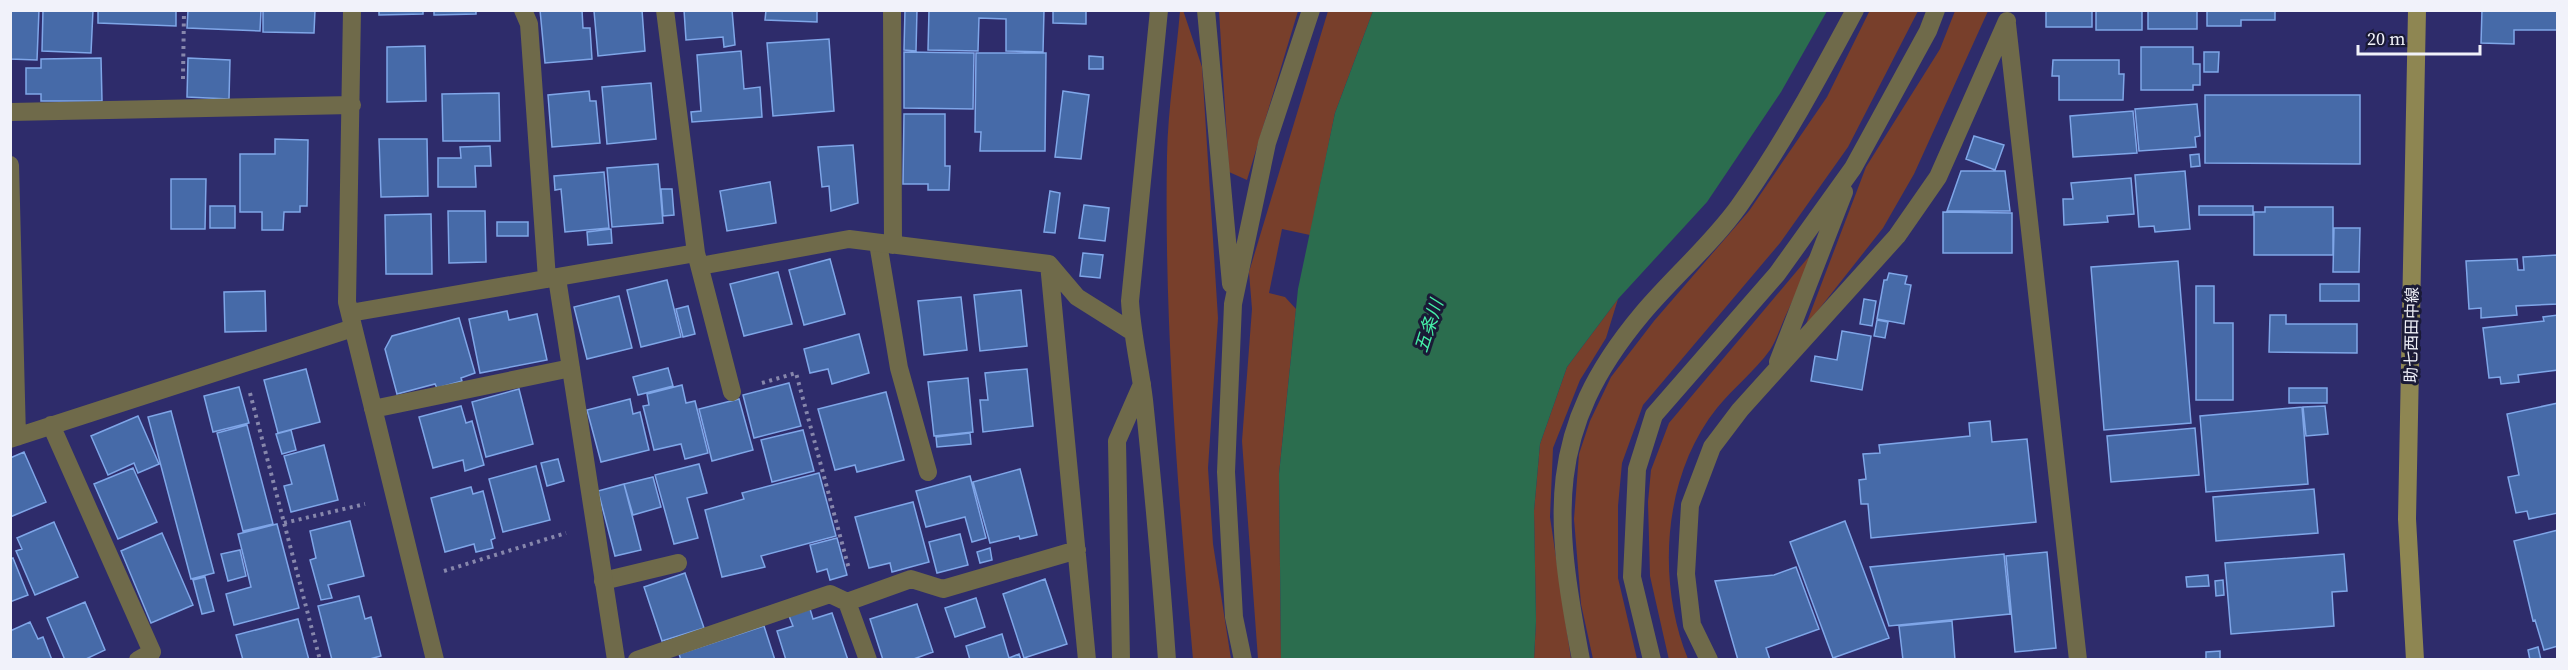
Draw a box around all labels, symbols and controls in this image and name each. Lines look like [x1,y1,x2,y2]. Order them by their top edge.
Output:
scale bar [2358,18,2480,56]
text: 20 m [2367,26,2405,51]
street label: 助七西田中線 [2399,287,2423,383]
water label: 五条川 [1408,294,1449,355]

